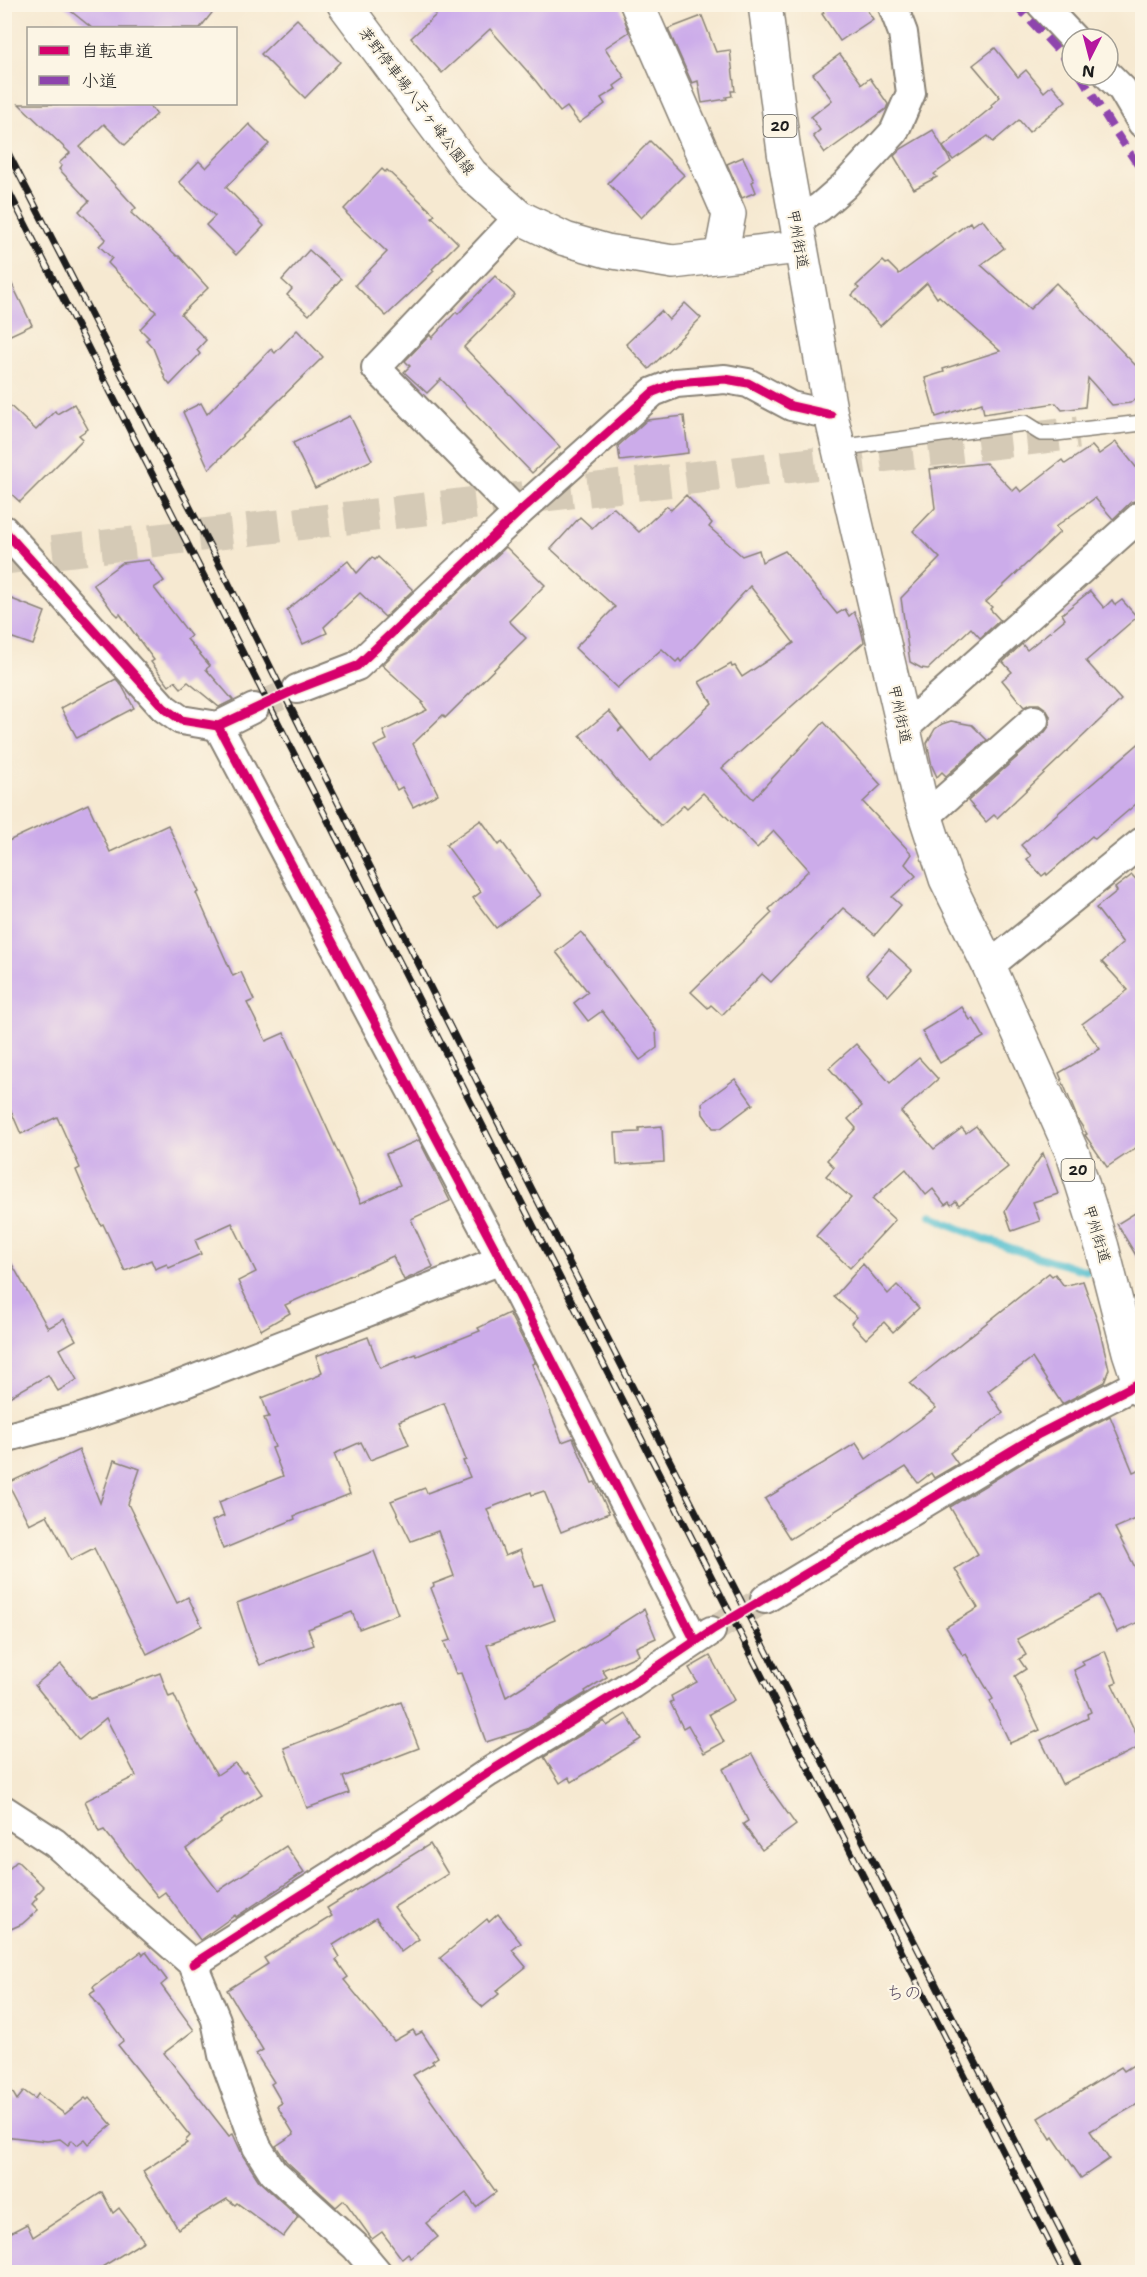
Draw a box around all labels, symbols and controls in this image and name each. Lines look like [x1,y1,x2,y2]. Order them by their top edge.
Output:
street label: 茅野停車場八子ヶ峰公園線 [355,23,479,179]
legend [27,27,237,105]
north arrow [1060,27,1120,87]
text: 自転車道 [81,39,153,63]
text: N [1081,60,1096,83]
text: 小道 [81,69,117,93]
road number: 20 [764,115,796,137]
street label: 甲州街道 [783,208,813,270]
street label: 甲州街道 [884,683,916,745]
road number: 20 [1062,1159,1094,1181]
street label: 甲州街道 [1079,1202,1115,1266]
district label: ちの [886,1981,922,2005]

